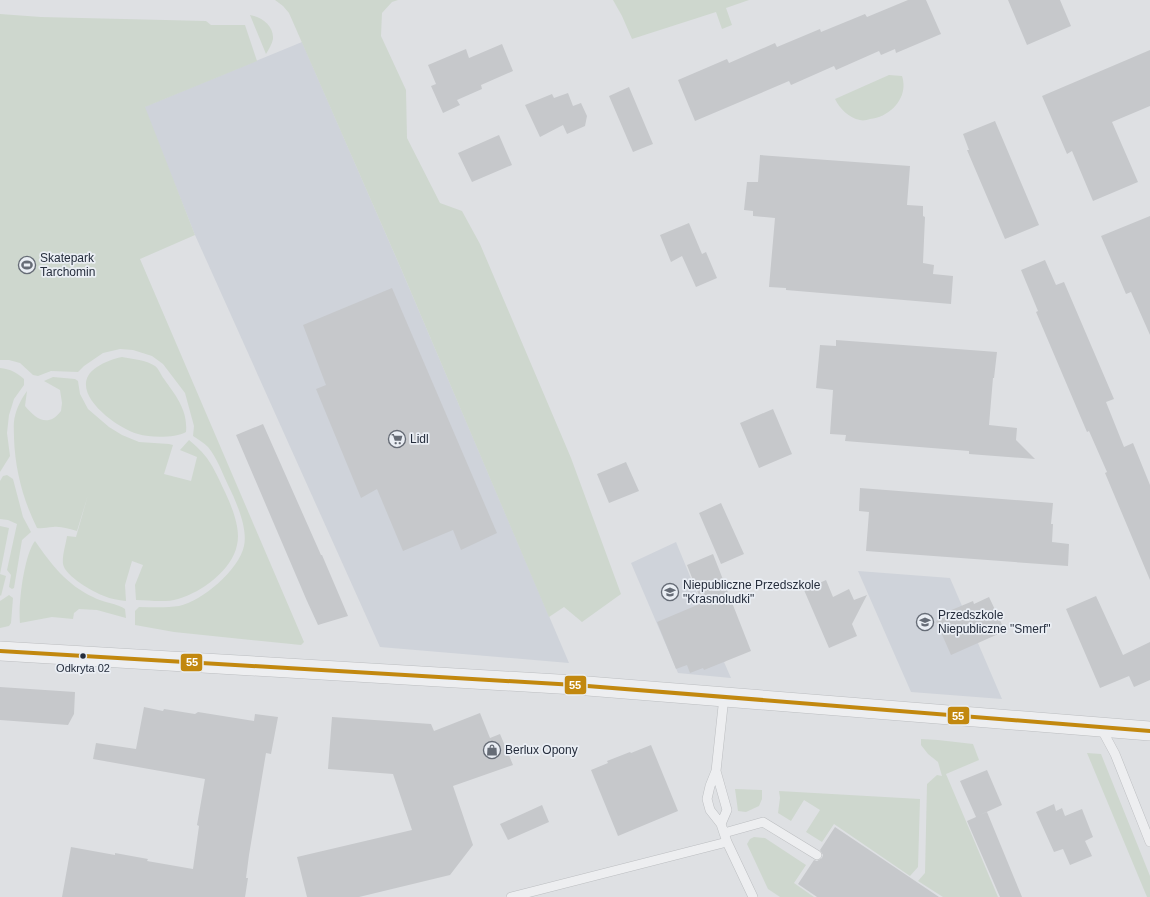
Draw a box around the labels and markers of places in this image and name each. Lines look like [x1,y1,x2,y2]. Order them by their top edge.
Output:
place label: Skatepark Tarchomin [40,251,95,279]
sports icon: Skatepark Tarchomin [17,255,37,275]
supermarket icon: Lidl [387,429,407,449]
place label: Lidl [410,432,429,446]
place label: Niepubliczne Przedszkole "Krasnoludki" [683,578,821,606]
school or university icon: Niepubliczne Przedszkole "Krasnoludki" [660,582,680,602]
place label: Przedszkole Niepubliczne "Smerf" [938,608,1051,636]
school or university icon: Przedszkole Niepubliczne "Smerf" [915,612,935,632]
marker: Odkryta 02 [78,651,88,661]
place label: Odkryta 02 [56,662,110,674]
shop icon: Berlux Opony [482,740,502,760]
place label: Berlux Opony [505,743,578,757]

